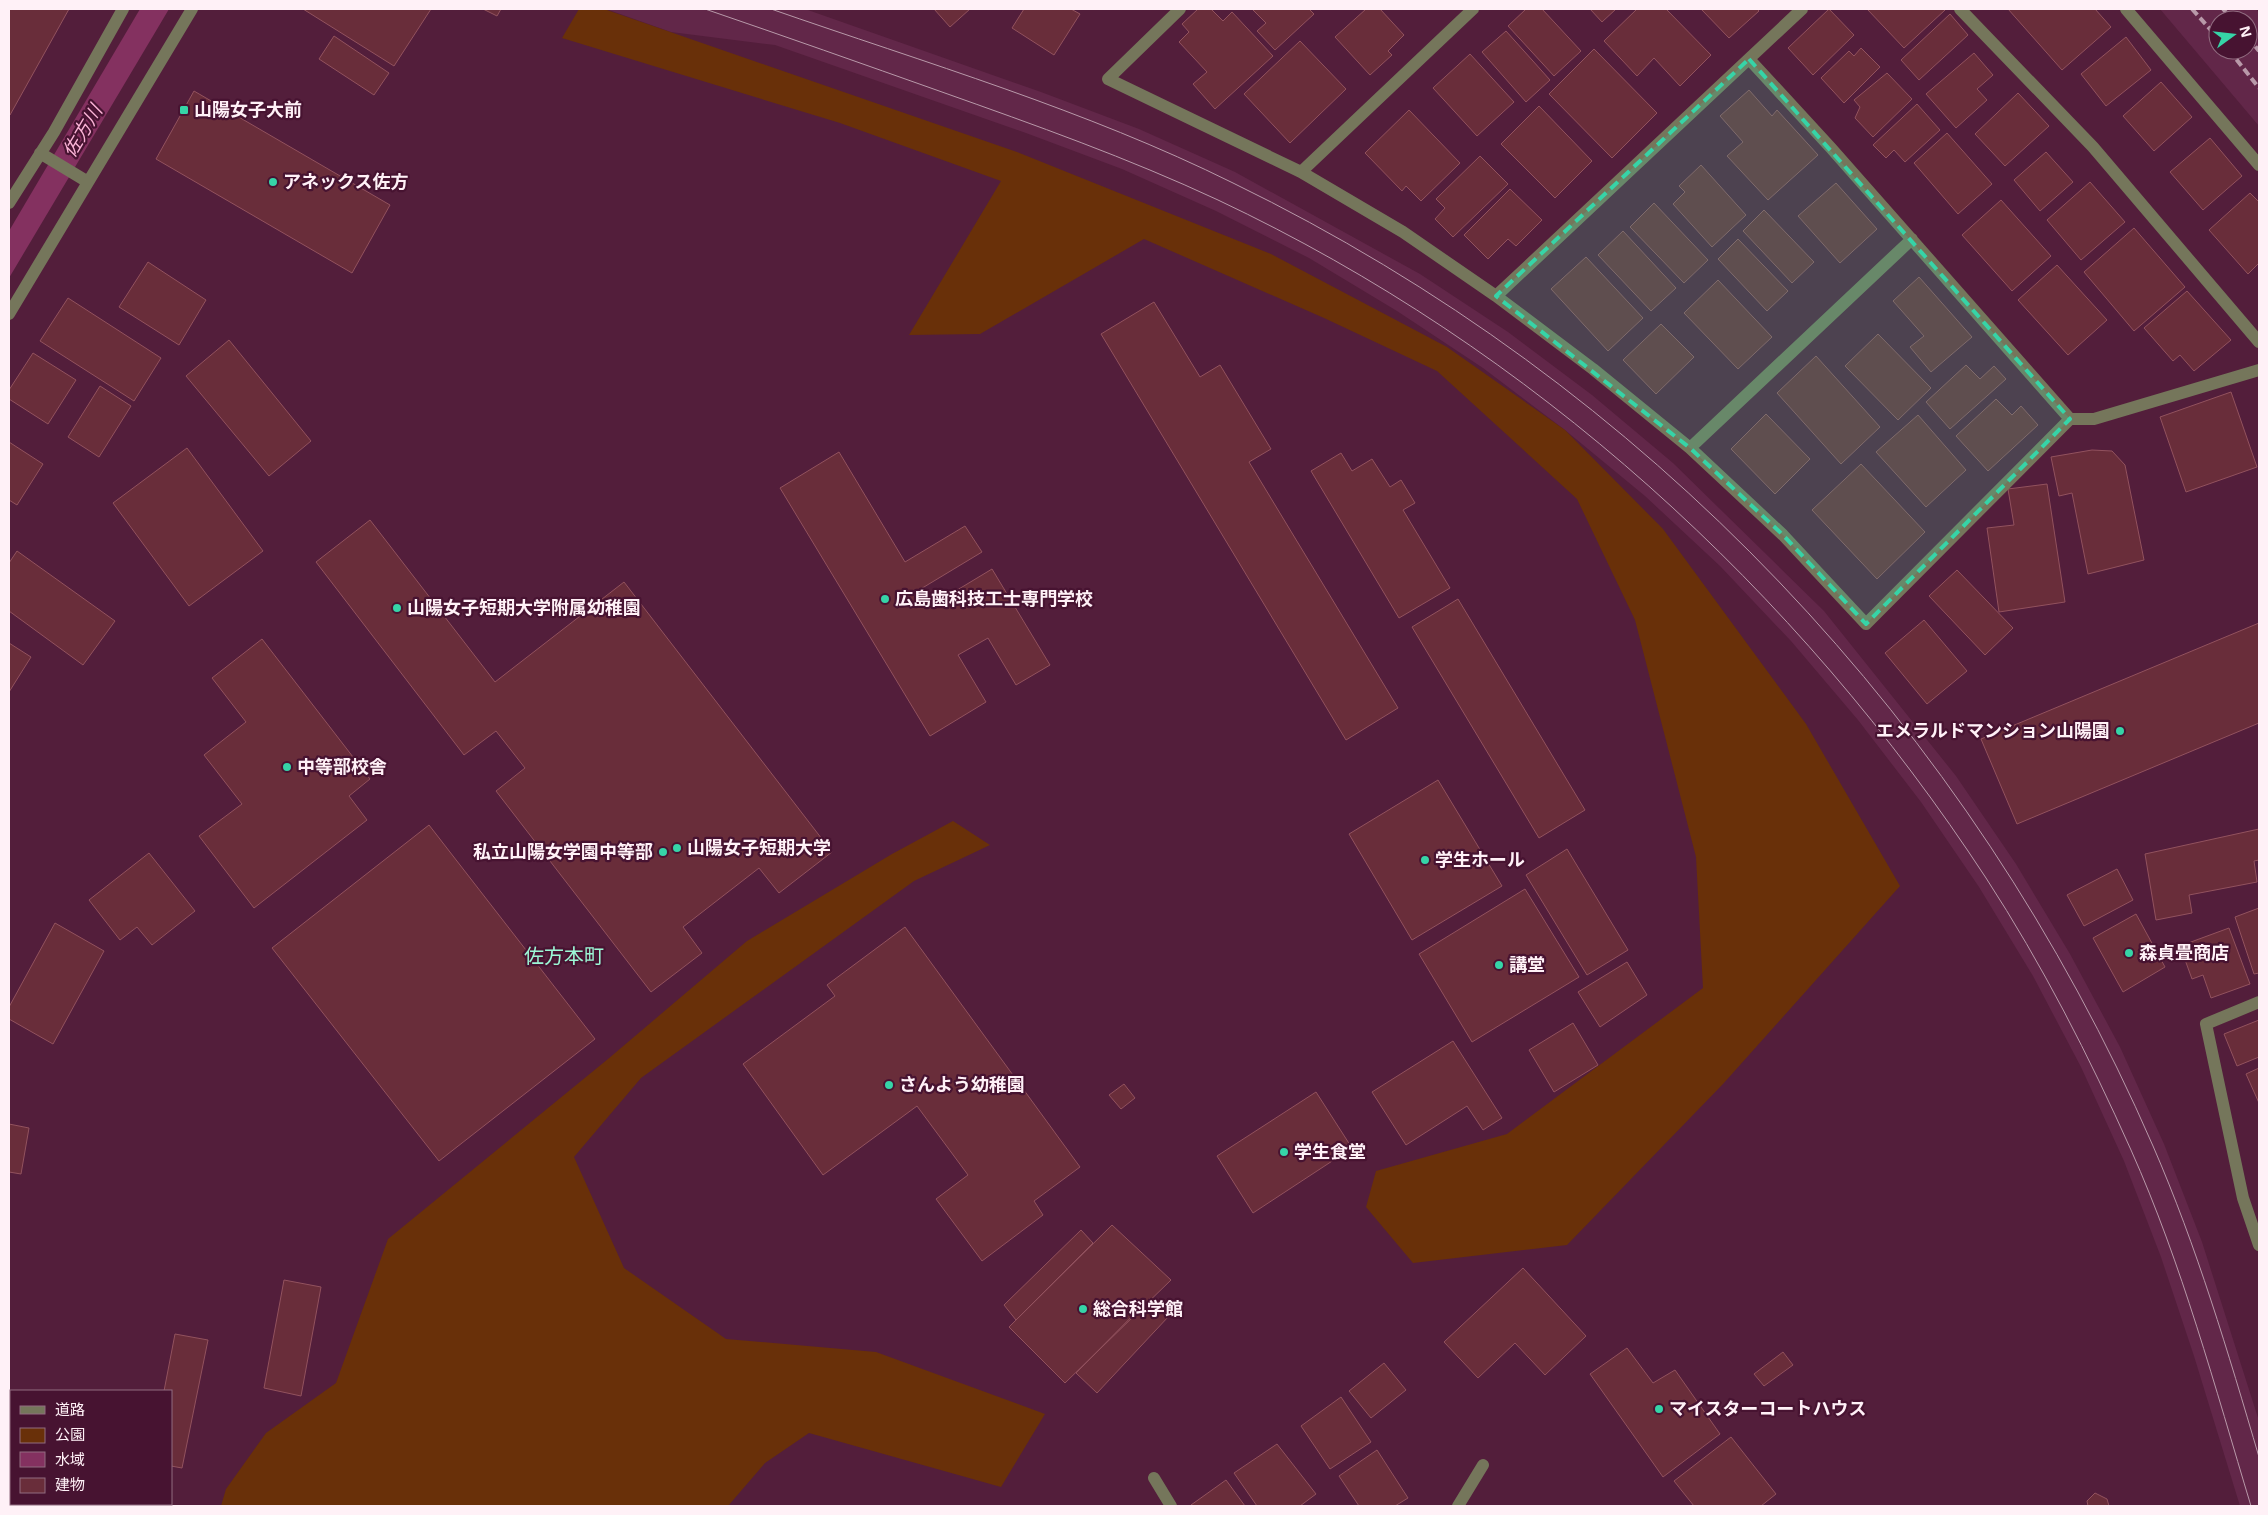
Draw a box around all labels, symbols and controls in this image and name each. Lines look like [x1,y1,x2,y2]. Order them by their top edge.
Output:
north arrow [2208,10,2258,60]
text: N [2235,24,2257,39]
place label: 山陽女子大前 [194,97,302,121]
water label: 佐方川 [56,98,109,162]
marker: 山陽女子大前 [178,104,190,116]
place label: アネックス佐方 [283,169,408,193]
marker: アネックス佐方 [267,176,279,188]
place label: 広島歯科技工士専門学校 [895,586,1093,610]
marker: 広島歯科技工士専門学校 [879,593,891,605]
place label: 山陽女子短期大学附属幼稚園 [407,595,641,619]
marker: 山陽女子短期大学附属幼稚園 [391,602,403,614]
place label: エメラルドマンション山陽園 [1876,718,2110,742]
marker: エメラルドマンション山陽園 [2114,725,2126,737]
place label: 中等部校舎 [297,754,387,778]
marker: 中等部校舎 [281,761,293,773]
place label: 山陽女子短期大学 [687,835,831,859]
place label: 私立山陽女学園中等部 [473,839,653,863]
marker: 山陽女子短期大学 [671,842,683,854]
marker: 私立山陽女学園中等部 [657,846,669,858]
place label: 学生ホール [1435,847,1525,871]
marker: 学生ホール [1419,854,1431,866]
place label: 森貞畳商店 [2139,940,2229,964]
district label: 佐方本町 [524,942,604,969]
marker: 森貞畳商店 [2123,947,2135,959]
place label: 講堂 [1509,952,1545,976]
marker: 講堂 [1493,959,1505,971]
place label: さんよう幼稚園 [899,1072,1025,1096]
marker: さんよう幼稚園 [883,1079,895,1091]
place label: 学生食堂 [1294,1139,1366,1163]
marker: 学生食堂 [1278,1146,1290,1158]
place label: 総合科学館 [1093,1296,1183,1320]
marker: 総合科学館 [1077,1303,1089,1315]
legend [10,1390,172,1505]
place label: マイスターコートハウス [1669,1396,1866,1420]
text: 道路 [55,1399,85,1419]
marker: マイスターコートハウス [1653,1403,1665,1415]
text: 公園 [55,1424,85,1444]
text: 水域 [55,1449,85,1469]
text: 建物 [55,1474,85,1494]

